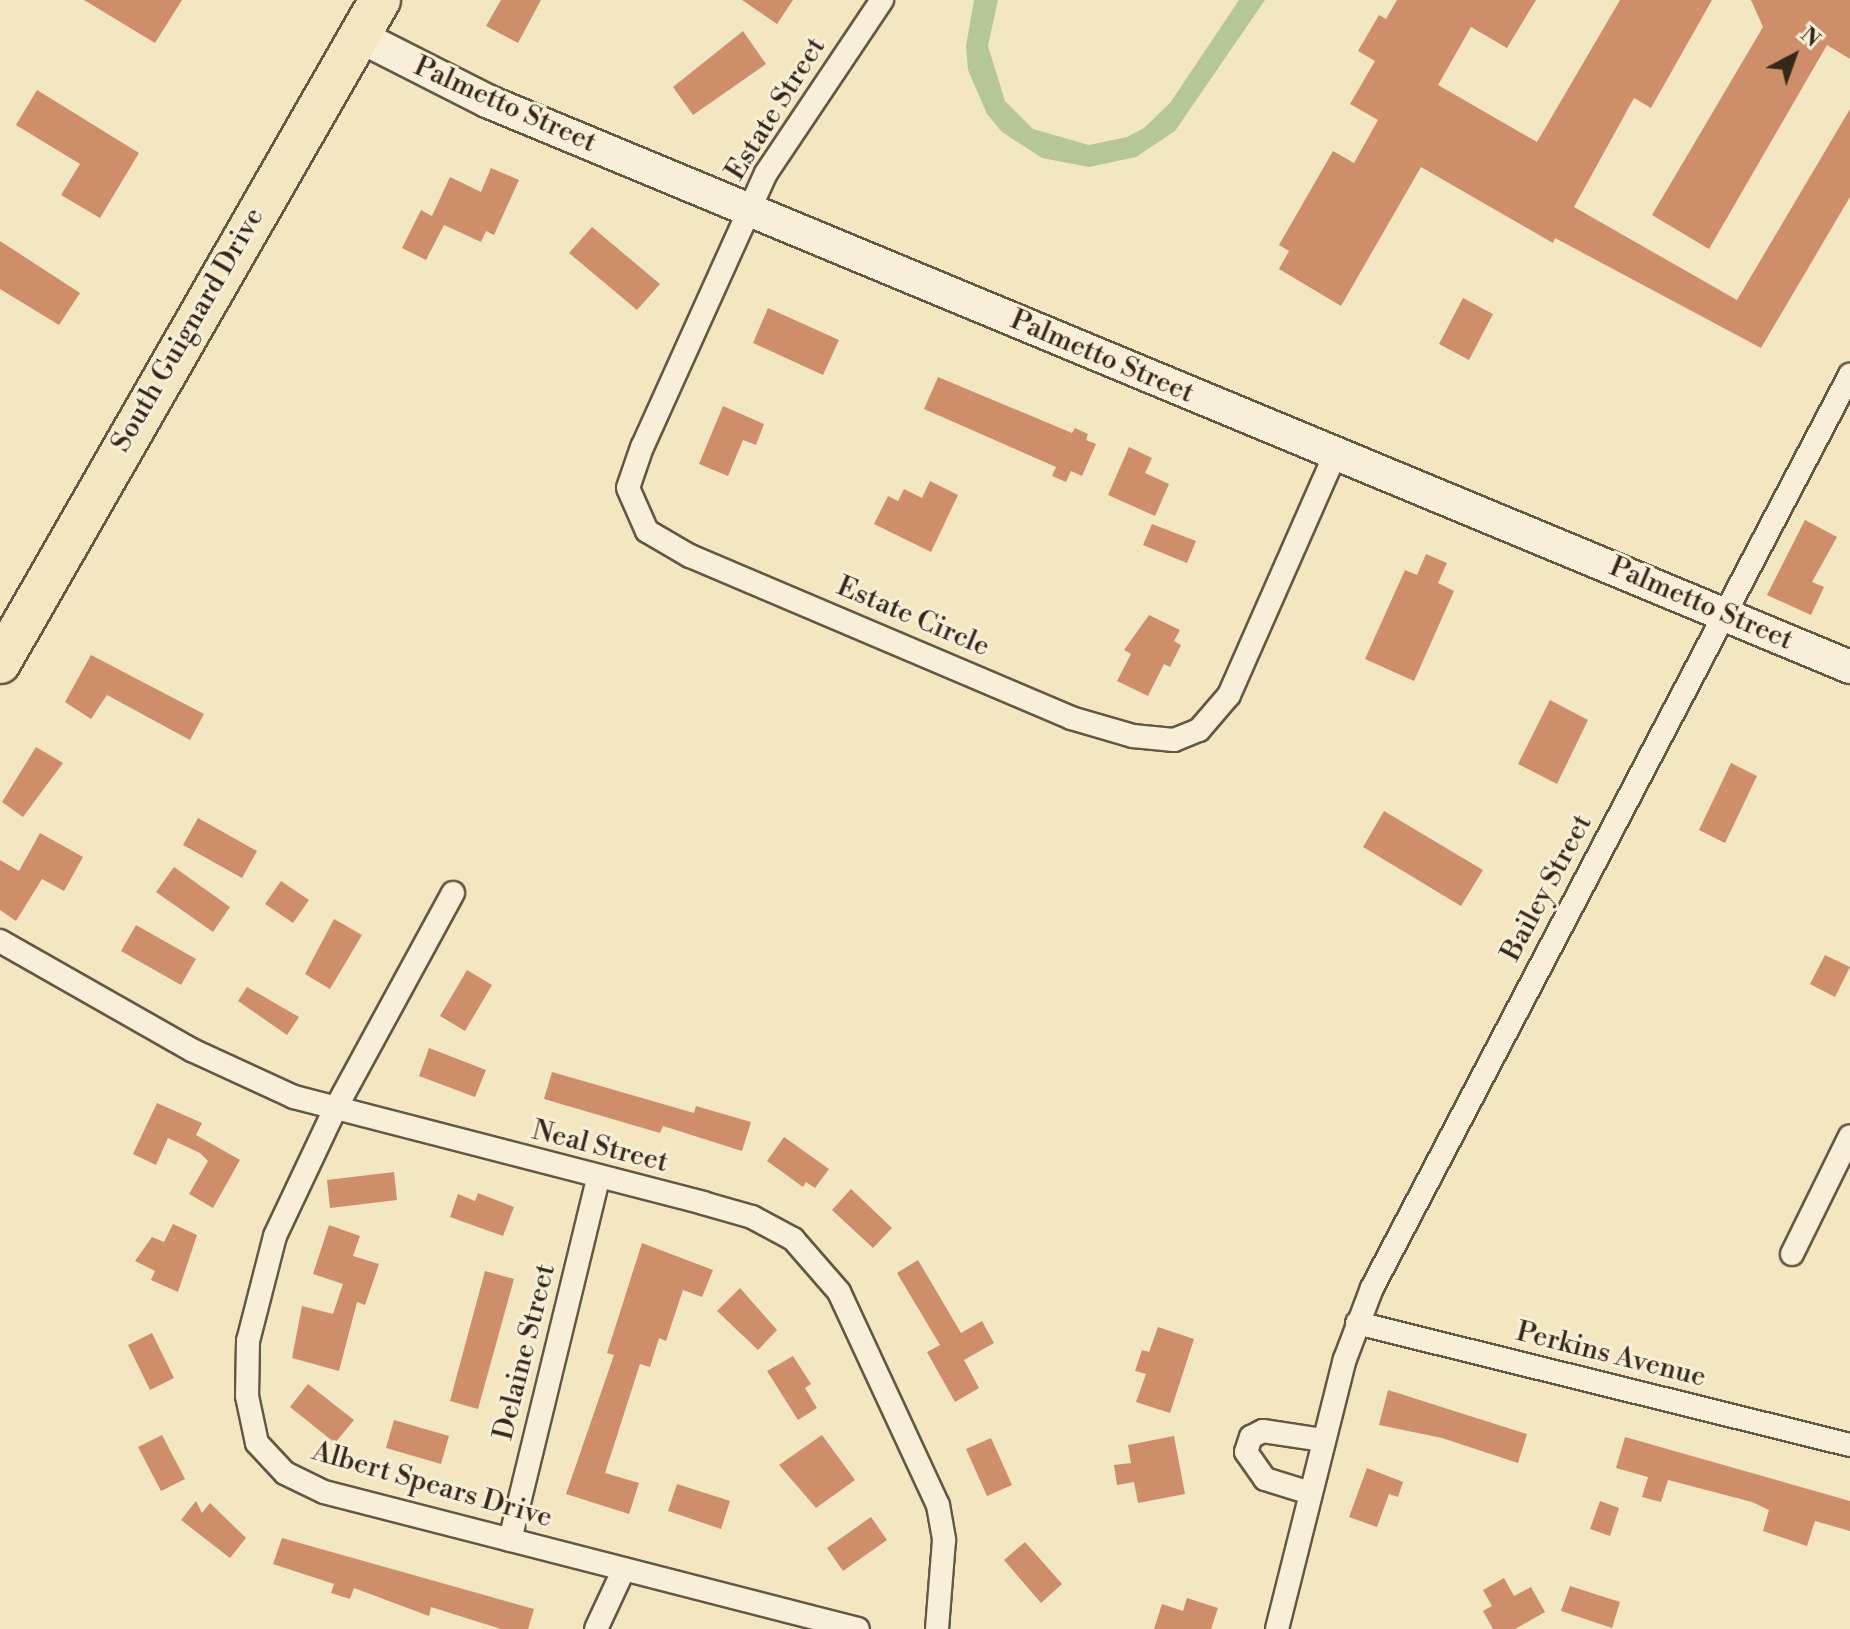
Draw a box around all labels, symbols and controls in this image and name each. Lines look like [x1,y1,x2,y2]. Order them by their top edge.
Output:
north arrow [1754,16,1834,96]
text: N [1795,22,1825,53]
street label: Estate Street [719,31,833,187]
street label: Palmetto Street [409,50,601,160]
street label: South Guignard Drive [104,202,272,458]
street label: Palmetto Street [1005,303,1199,411]
street label: Palmetto Street [1604,550,1798,658]
street label: Estate Circle [832,570,994,664]
street label: Bailey Street [1494,809,1600,967]
street label: Neal Street [529,1114,671,1180]
street label: Delaine Street [487,1260,563,1444]
street label: Perkins Avenue [1513,1315,1709,1395]
street label: Albert Spears Drive [308,1435,556,1535]

